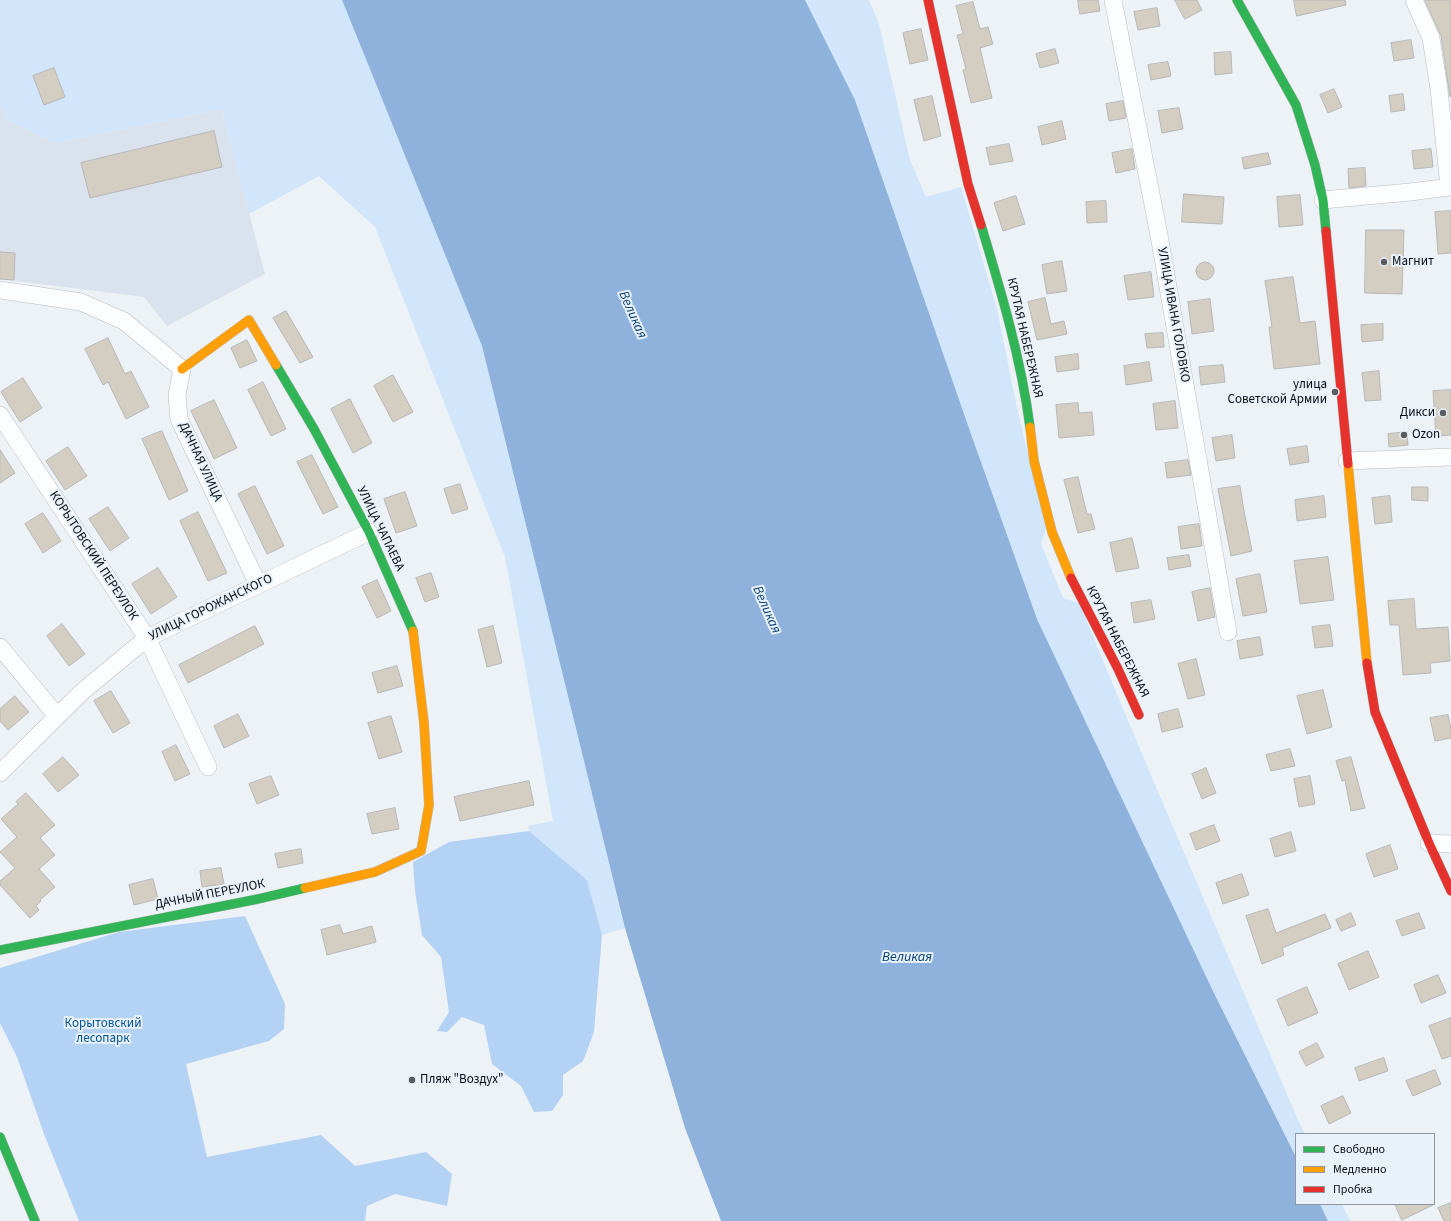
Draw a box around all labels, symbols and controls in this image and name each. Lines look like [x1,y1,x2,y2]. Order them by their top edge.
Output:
street label: УЛИЦА ИВАНА ГОЛОВКО [1153,246,1193,384]
place label: Магнит [1392,254,1434,270]
marker: Магнит [1379,257,1389,267]
street label: КРУТАЯ НАБЕРЕЖНАЯ [1003,276,1045,400]
water label: Великая [614,289,650,341]
place label: улица Советской Армии [1227,377,1327,408]
marker: улица Советской Армии [1330,387,1340,397]
place label: Дикси [1400,405,1435,421]
marker: Дикси [1438,408,1448,418]
street label: ДАЧНАЯ УЛИЦА [175,420,225,504]
place label: Ozon [1412,427,1440,443]
marker: Ozon [1399,430,1409,440]
street label: УЛИЦА ЧАПАЕВА [353,484,407,574]
street label: КОРЫТОВСКИЙ ПЕРЕУЛОК [45,488,141,624]
street label: УЛИЦА ГОРОЖАНСКОГО [147,571,275,645]
water label: Великая [748,584,784,636]
street label: КРУТАЯ НАБЕРЕЖНАЯ [1082,584,1152,700]
street label: ДАЧНЫЙ ПЕРЕУЛОК [154,877,266,913]
water label: Великая [882,950,932,966]
park label: Корытовский лесопарк [65,1016,141,1047]
place label: Пляж "Воздух" [420,1072,504,1088]
marker: Пляж "Воздух" [407,1075,417,1085]
legend [1295,1133,1435,1205]
text: Свободно [1333,1141,1385,1158]
text: Медленно [1333,1161,1387,1178]
text: Пробка [1333,1181,1372,1198]

